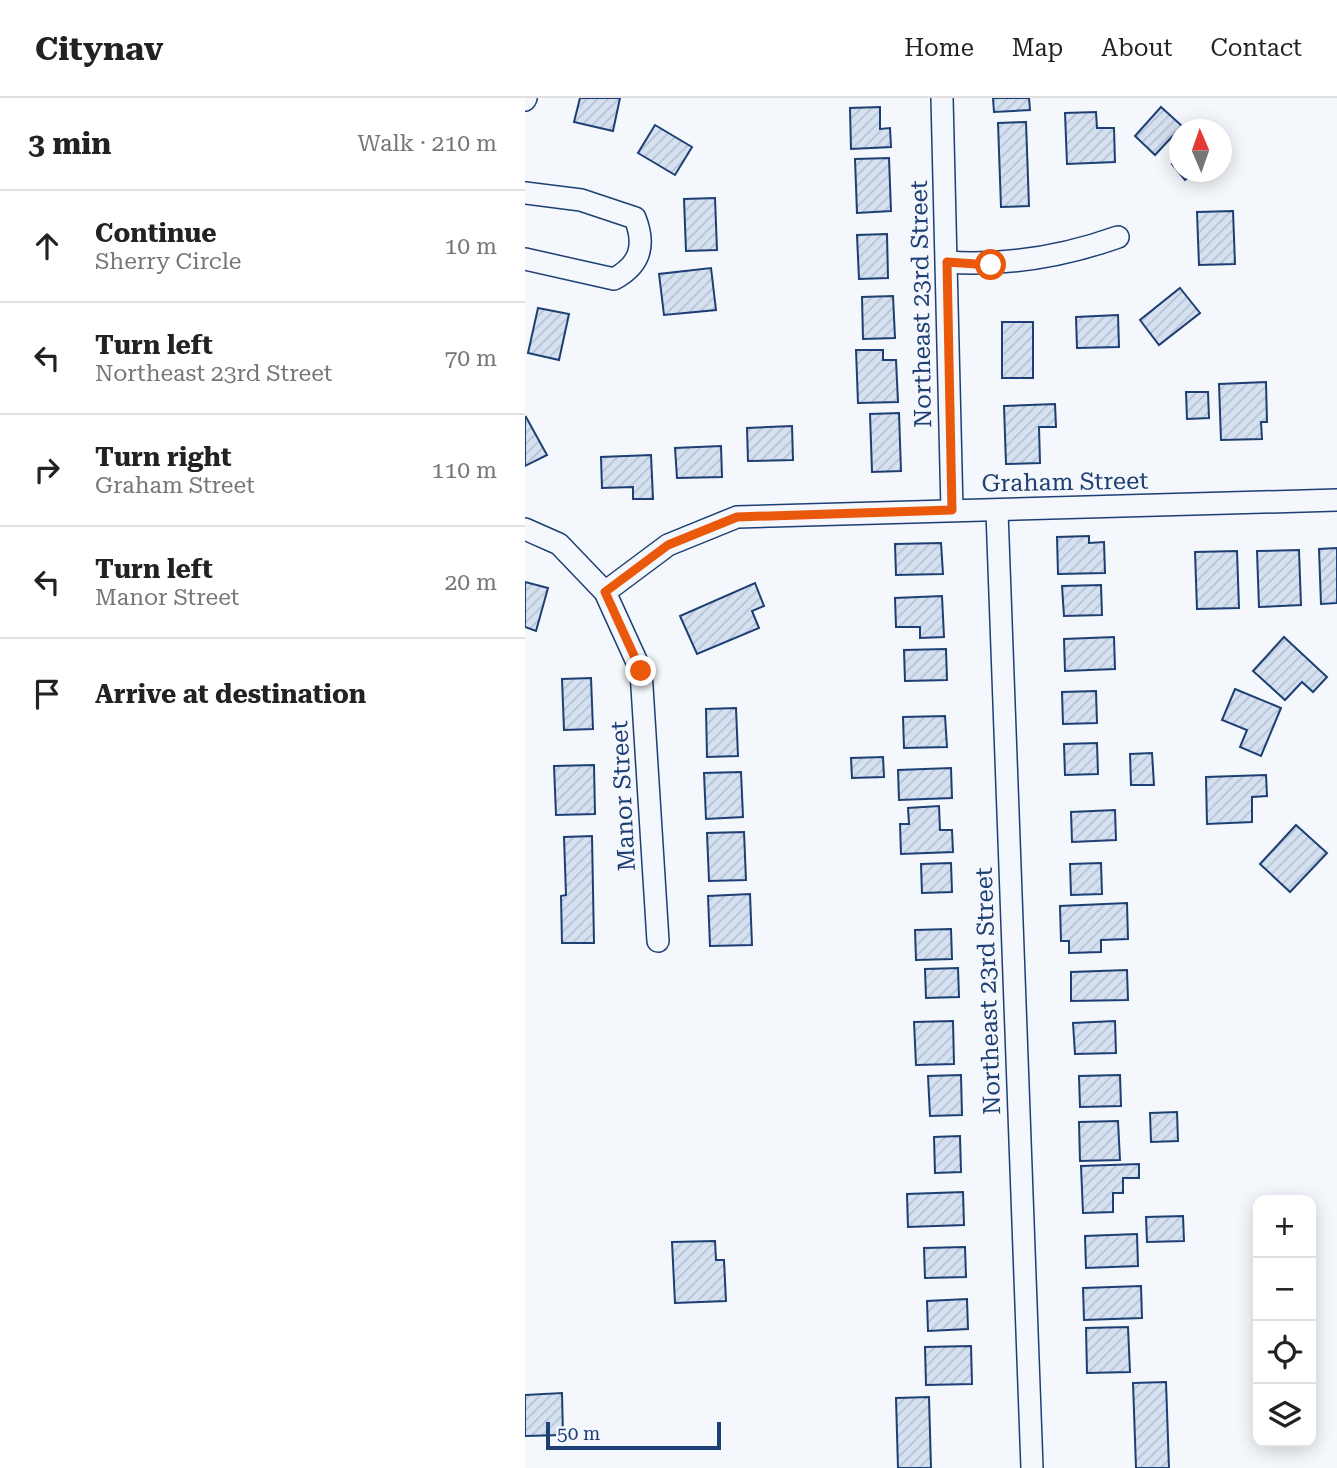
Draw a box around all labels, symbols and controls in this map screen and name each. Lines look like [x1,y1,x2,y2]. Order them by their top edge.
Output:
text: Citynav [35,29,163,68]
text: Home [904,34,974,62]
text: Map [1012,34,1063,62]
text: About [1101,34,1172,62]
text: Contact [1210,34,1302,62]
north arrow [1169,119,1232,182]
text: 3 min [28,126,111,161]
text: Walk · 210 m [358,130,497,157]
street label: Northeast 23rd Street [905,180,937,428]
text: Continue [95,218,217,248]
icon: ahead [28,227,66,265]
text: 10 m [444,233,497,260]
text: Sherry Circle [95,248,241,275]
route start [975,249,1006,280]
text: Turn left [95,330,213,360]
icon: left [28,339,66,377]
text: 70 m [444,345,497,372]
text: Northeast 23rd Street [95,360,332,387]
text: Turn right [95,442,231,472]
icon: right [28,451,66,489]
text: 110 m [432,457,497,484]
street label: Graham Street [981,467,1149,497]
text: Graham Street [95,472,255,499]
text: Turn left [95,554,213,584]
icon: left [28,563,66,601]
text: 20 m [444,569,497,596]
text: Manor Street [95,584,239,611]
route end [625,655,656,686]
icon: arrive [28,675,66,713]
text: Arrive at destination [95,679,366,709]
street label: Manor Street [605,720,641,872]
street label: Northeast 23rd Street [970,867,1006,1115]
map controls [1253,1195,1316,1447]
button: + [1253,1195,1316,1258]
button: − [1253,1258,1316,1321]
button: locate [1253,1321,1316,1384]
button: layers [1253,1384,1316,1447]
scale bar [546,1419,721,1451]
text: 50 m [557,1422,600,1445]

